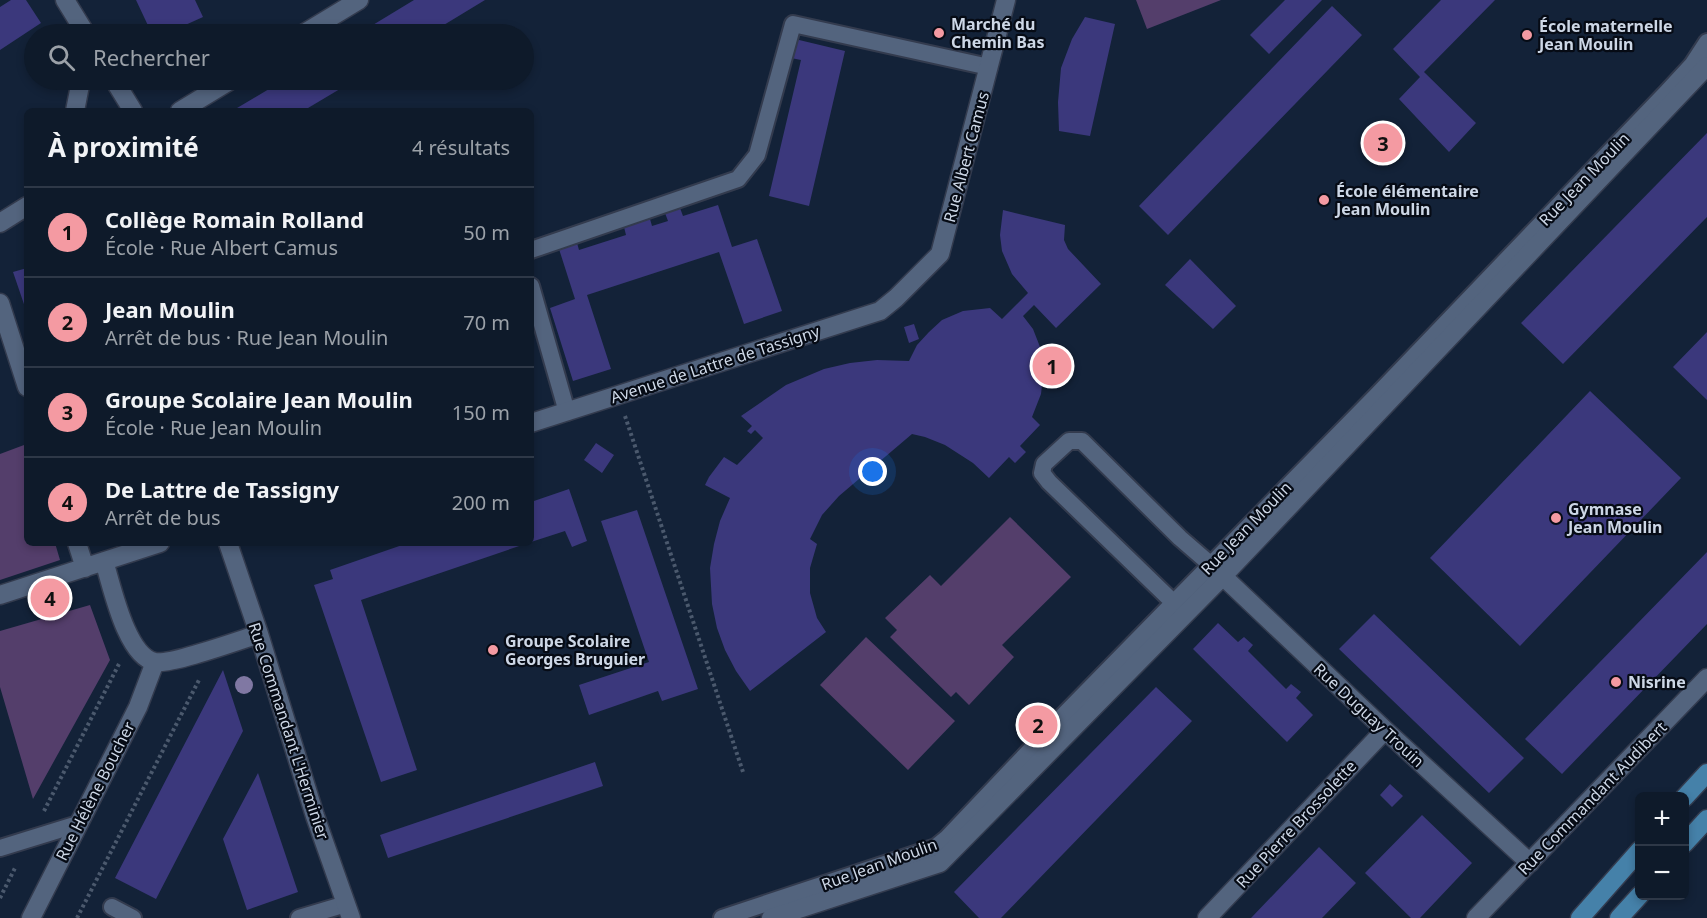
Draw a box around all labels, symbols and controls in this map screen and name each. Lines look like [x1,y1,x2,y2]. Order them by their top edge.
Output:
place label: Marché du Chemin Bas [951,13,1044,53]
place label: École maternelle Jean Moulin [1537,15,1673,55]
search box [24,24,534,90]
marker: Marché du Chemin Bas [932,26,946,40]
marker: École maternelle Jean Moulin [1520,28,1534,42]
icon: search [45,41,78,74]
text: Rechercher [93,42,210,72]
street label: Rue Albert Camus [938,89,994,225]
pin: 3 [1364,120,1402,166]
street label: Rue Jean Moulin [1534,128,1634,230]
text: À proximité [48,129,199,165]
text: 4 résultats [412,134,510,161]
place label: École élémentaire Jean Moulin [1334,180,1479,220]
marker: École élémentaire Jean Moulin [1317,193,1331,207]
text: Collège Romain Rolland [105,204,364,234]
text: 1 [62,219,73,246]
text: 50 m [463,219,510,246]
text: École · Rue Albert Camus [105,234,338,261]
text: Jean Moulin [105,294,235,324]
text: 2 [62,309,73,336]
text: 70 m [463,309,510,336]
street label: Avenue de Lattre de Tassigny [608,319,823,408]
text: Arrêt de bus · Rue Jean Moulin [105,324,388,351]
pin: 1 [1032,344,1072,388]
text: Groupe Scolaire Jean Moulin [105,384,413,414]
text: 3 [62,399,73,426]
text: 150 m [452,399,510,426]
text: École · Rue Jean Moulin [105,414,322,441]
your location [858,457,887,486]
text: De Lattre de Tassigny [105,474,339,504]
street label: Rue Jean Moulin [1196,477,1296,579]
text: 4 [62,489,73,516]
text: 200 m [452,489,510,516]
place label: Gymnase Jean Moulin [1566,498,1662,538]
text: Arrêt de bus [105,504,221,531]
marker: Gymnase Jean Moulin [1549,511,1563,525]
pin: 4 [31,576,70,620]
street label: Rue Commandant L'Herminier [243,620,335,843]
place label: Groupe Scolaire Georges Bruguier [505,630,645,670]
marker: Groupe Scolaire Georges Bruguier [486,643,500,657]
street label: Rue Duguay Trouin [1309,658,1429,772]
place label: Nisrine [1628,671,1686,693]
marker: Nisrine [1609,675,1623,689]
pin: 2 [1018,702,1058,748]
street label: Rue Commandant Audibert [1513,716,1671,880]
street label: Rue Hélène Boucher [50,717,140,864]
street label: Rue Pierre Brossolette [1231,755,1361,893]
map controls [1635,792,1689,900]
button: + [1635,792,1689,846]
street label: Rue Jean Moulin [818,833,940,895]
button: − [1635,846,1689,900]

